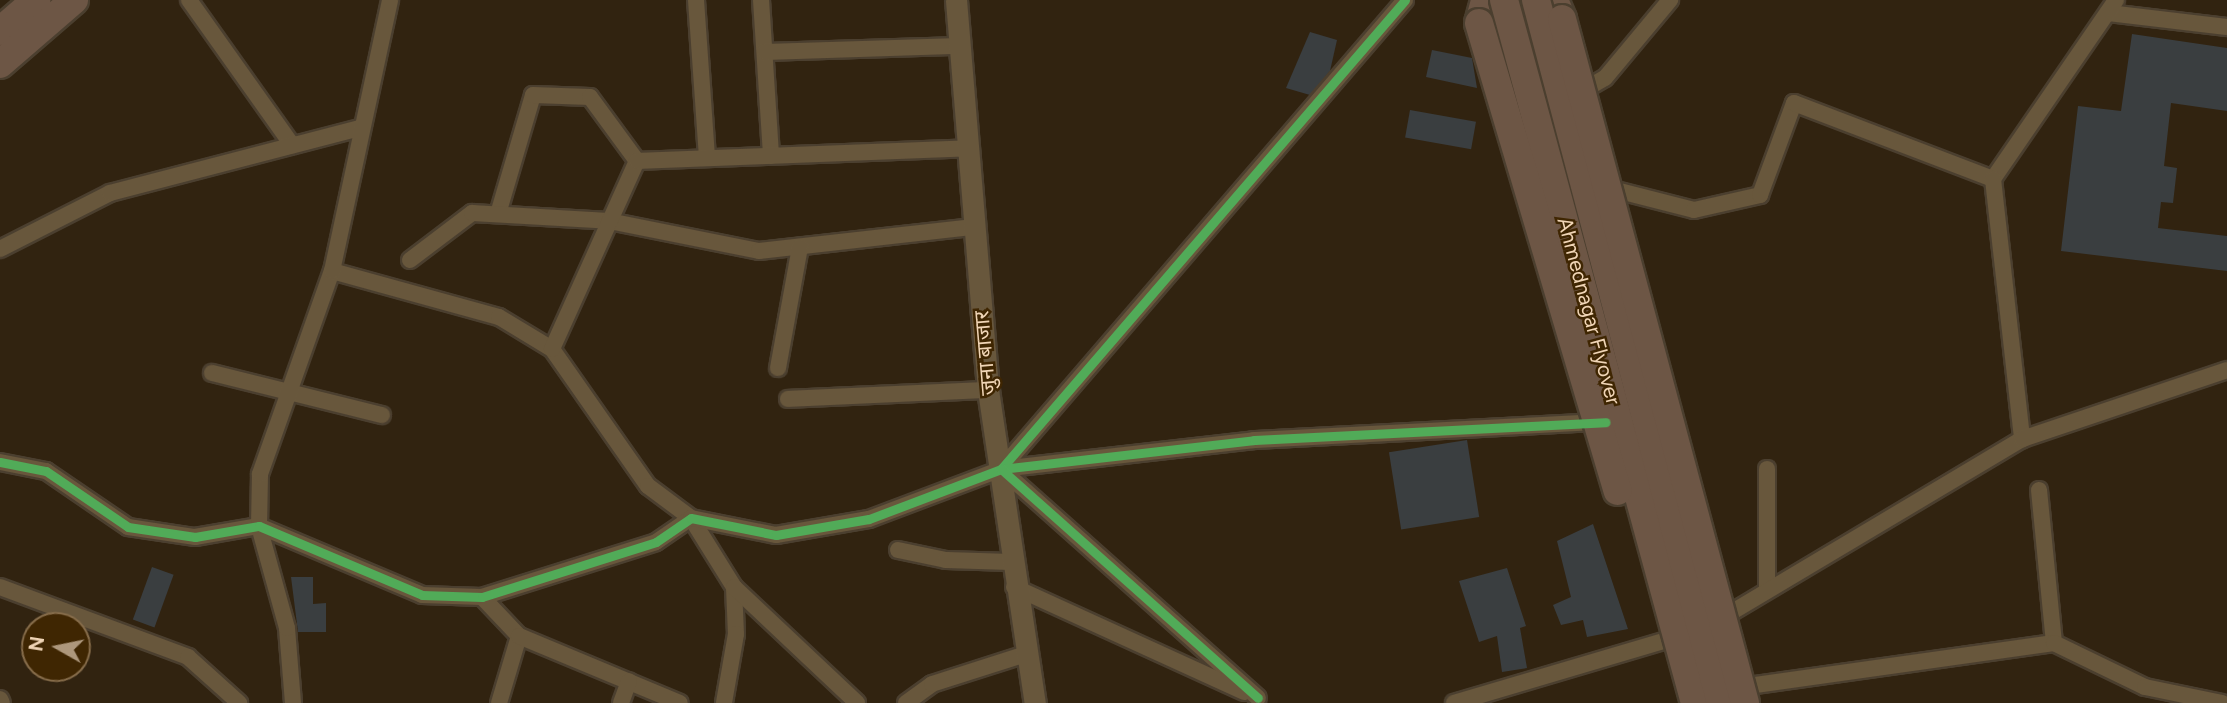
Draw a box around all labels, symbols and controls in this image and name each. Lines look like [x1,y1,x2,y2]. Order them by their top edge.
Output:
street label: Ahmednagar Flyover [1552,214,1626,408]
street label: जुना बाजार [969,310,1001,396]
north arrow [21,612,91,682]
text: N [24,635,49,653]

